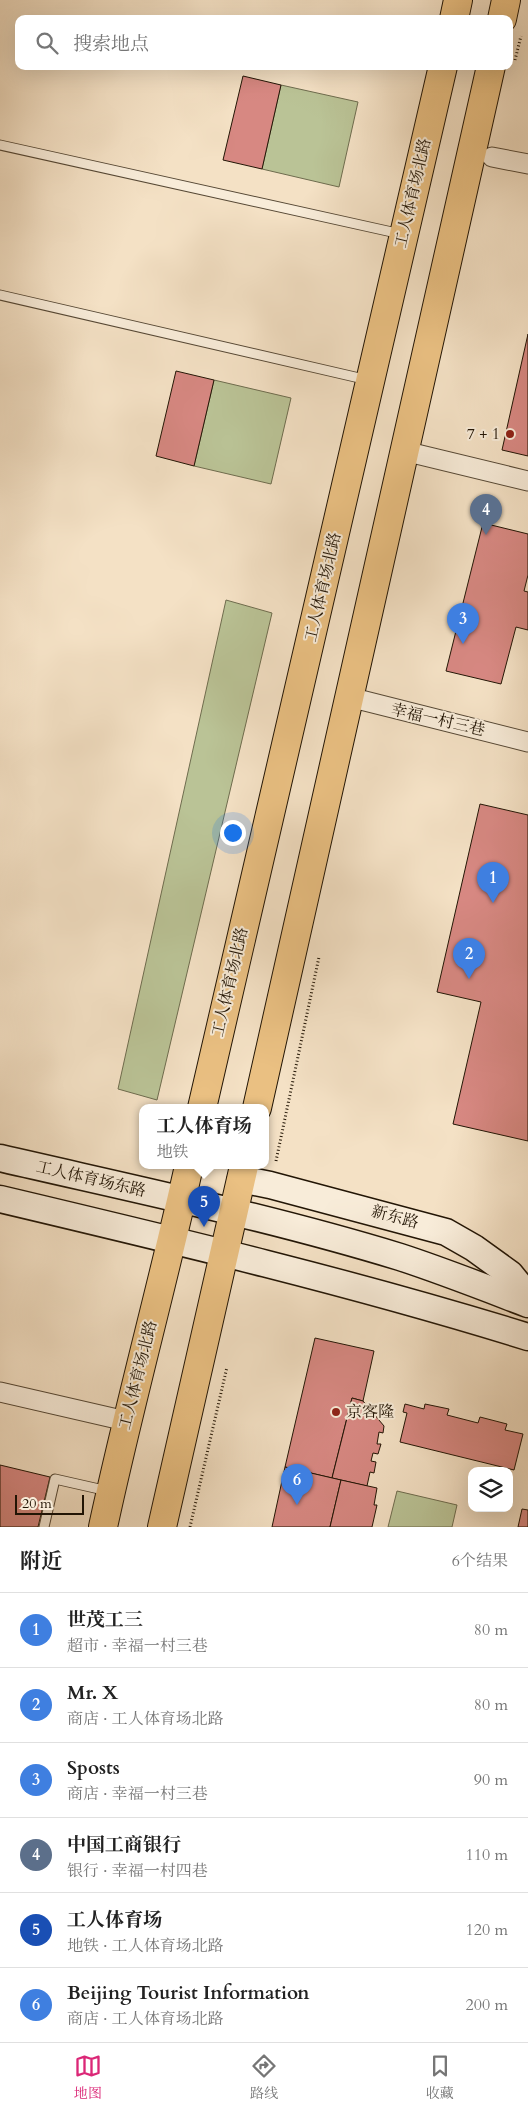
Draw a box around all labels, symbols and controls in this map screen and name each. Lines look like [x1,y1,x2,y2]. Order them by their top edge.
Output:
search box [15,15,513,70]
icon: search [33,29,61,57]
text: 搜索地点 [73,31,149,57]
street label: 工人体育场北路 [390,136,436,250]
place label: 7 + 1 [467,423,500,445]
marker: 7 + 1 [504,428,516,440]
pin: 4 [470,494,502,535]
street label: 工人体育场北路 [300,530,346,644]
pin: 3 [447,603,479,644]
street label: 幸福一村三巷 [389,698,487,742]
your location [220,820,246,846]
pin: 1 [477,862,509,903]
street label: 工人体育场北路 [207,925,253,1039]
pin: 2 [453,938,485,979]
popup [139,1104,269,1169]
text: 工人体育场 [156,1113,252,1139]
text: 地铁 [156,1141,189,1163]
street label: 工人体育场东路 [34,1156,148,1202]
pin: 5 [188,1186,220,1227]
street label: 新东路 [369,1200,421,1234]
street label: 工人体育场北路 [114,1318,162,1432]
place label: 京客隆 [346,1401,394,1423]
marker: 京客隆 [330,1406,342,1418]
pin: 6 [281,1464,313,1505]
map controls [468,1467,513,1512]
button: layers [468,1467,513,1512]
scale bar [15,1492,84,1515]
text: 20 m [22,1494,52,1513]
text: 附近 [20,1547,62,1576]
text: 6个结果 [452,1550,508,1572]
text: 世茂工三 [67,1607,143,1633]
text: 1 [32,1619,40,1641]
text: 80 m [474,1619,508,1641]
text: 超市 · 幸福一村三巷 [67,1635,208,1657]
text: Mr. X [67,1680,118,1706]
text: 2 [32,1694,40,1716]
text: 80 m [474,1694,508,1716]
text: 商店 · 工人体育场北路 [67,1708,224,1730]
text: Sposts [67,1755,120,1781]
text: 3 [32,1769,40,1791]
text: 90 m [474,1769,508,1791]
text: 商店 · 幸福一村三巷 [67,1783,208,1805]
text: 中国工商银行 [67,1832,181,1858]
text: 4 [32,1844,40,1866]
text: 110 m [466,1844,508,1866]
text: 银行 · 幸福一村四巷 [67,1860,208,1882]
text: 工人体育场 [67,1907,162,1933]
text: 5 [32,1919,40,1941]
text: 120 m [466,1919,508,1941]
text: 地铁 · 工人体育场北路 [67,1935,224,1957]
text: Beijing Tourist Information [67,1980,309,2006]
text: 6 [32,1994,40,2016]
text: 200 m [466,1994,508,2016]
text: 商店 · 工人体育场北路 [67,2008,224,2030]
tab: 地图 [74,2052,102,2103]
tab: 路线 [250,2052,278,2103]
tab: 收藏 [426,2052,454,2103]

